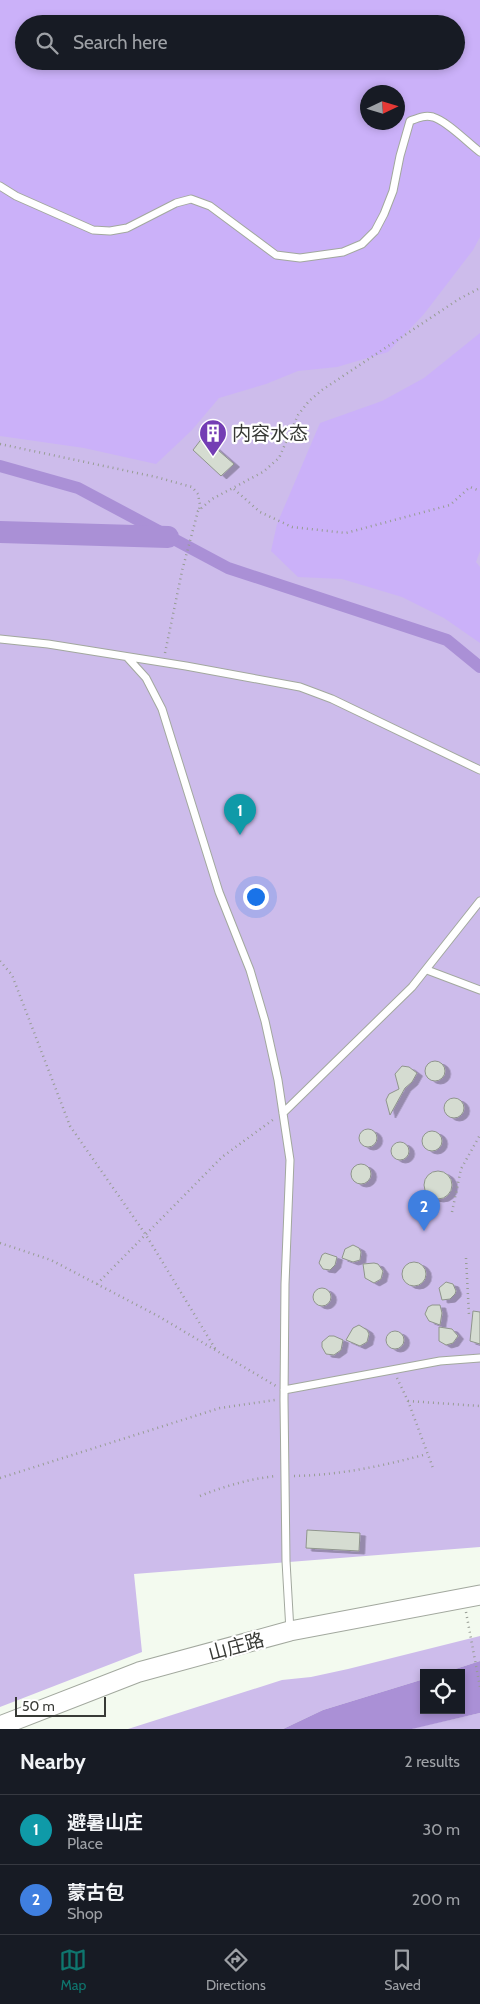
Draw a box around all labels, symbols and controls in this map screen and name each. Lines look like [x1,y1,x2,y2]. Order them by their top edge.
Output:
search box [15,15,465,70]
icon: search [33,29,61,57]
text: Search here [73,31,167,54]
north arrow [360,85,405,130]
building icon: 内容水态 [198,418,228,457]
place label: 内容水态 [232,422,308,445]
pin: 1 [224,794,256,835]
your location [243,884,269,910]
pin: 2 [408,1190,440,1231]
street label: 山庄路 [206,1628,267,1665]
map controls [420,1669,465,1714]
button: locate [420,1669,465,1714]
scale bar [15,1694,106,1717]
text: 50 m [22,1697,55,1715]
text: Nearby [20,1749,86,1774]
text: 2 results [404,1752,460,1771]
text: 避暑山庄 [67,1811,143,1834]
text: 1 [33,1820,39,1839]
text: 30 m [423,1820,460,1839]
text: Place [67,1834,103,1853]
text: 蒙古包 [67,1881,124,1904]
text: 2 [32,1890,40,1909]
text: 200 m [412,1890,460,1909]
text: Shop [67,1904,103,1923]
tab: Map [59,1946,87,1994]
tab: Directions [206,1946,266,1994]
tab: Saved [384,1946,421,1994]

